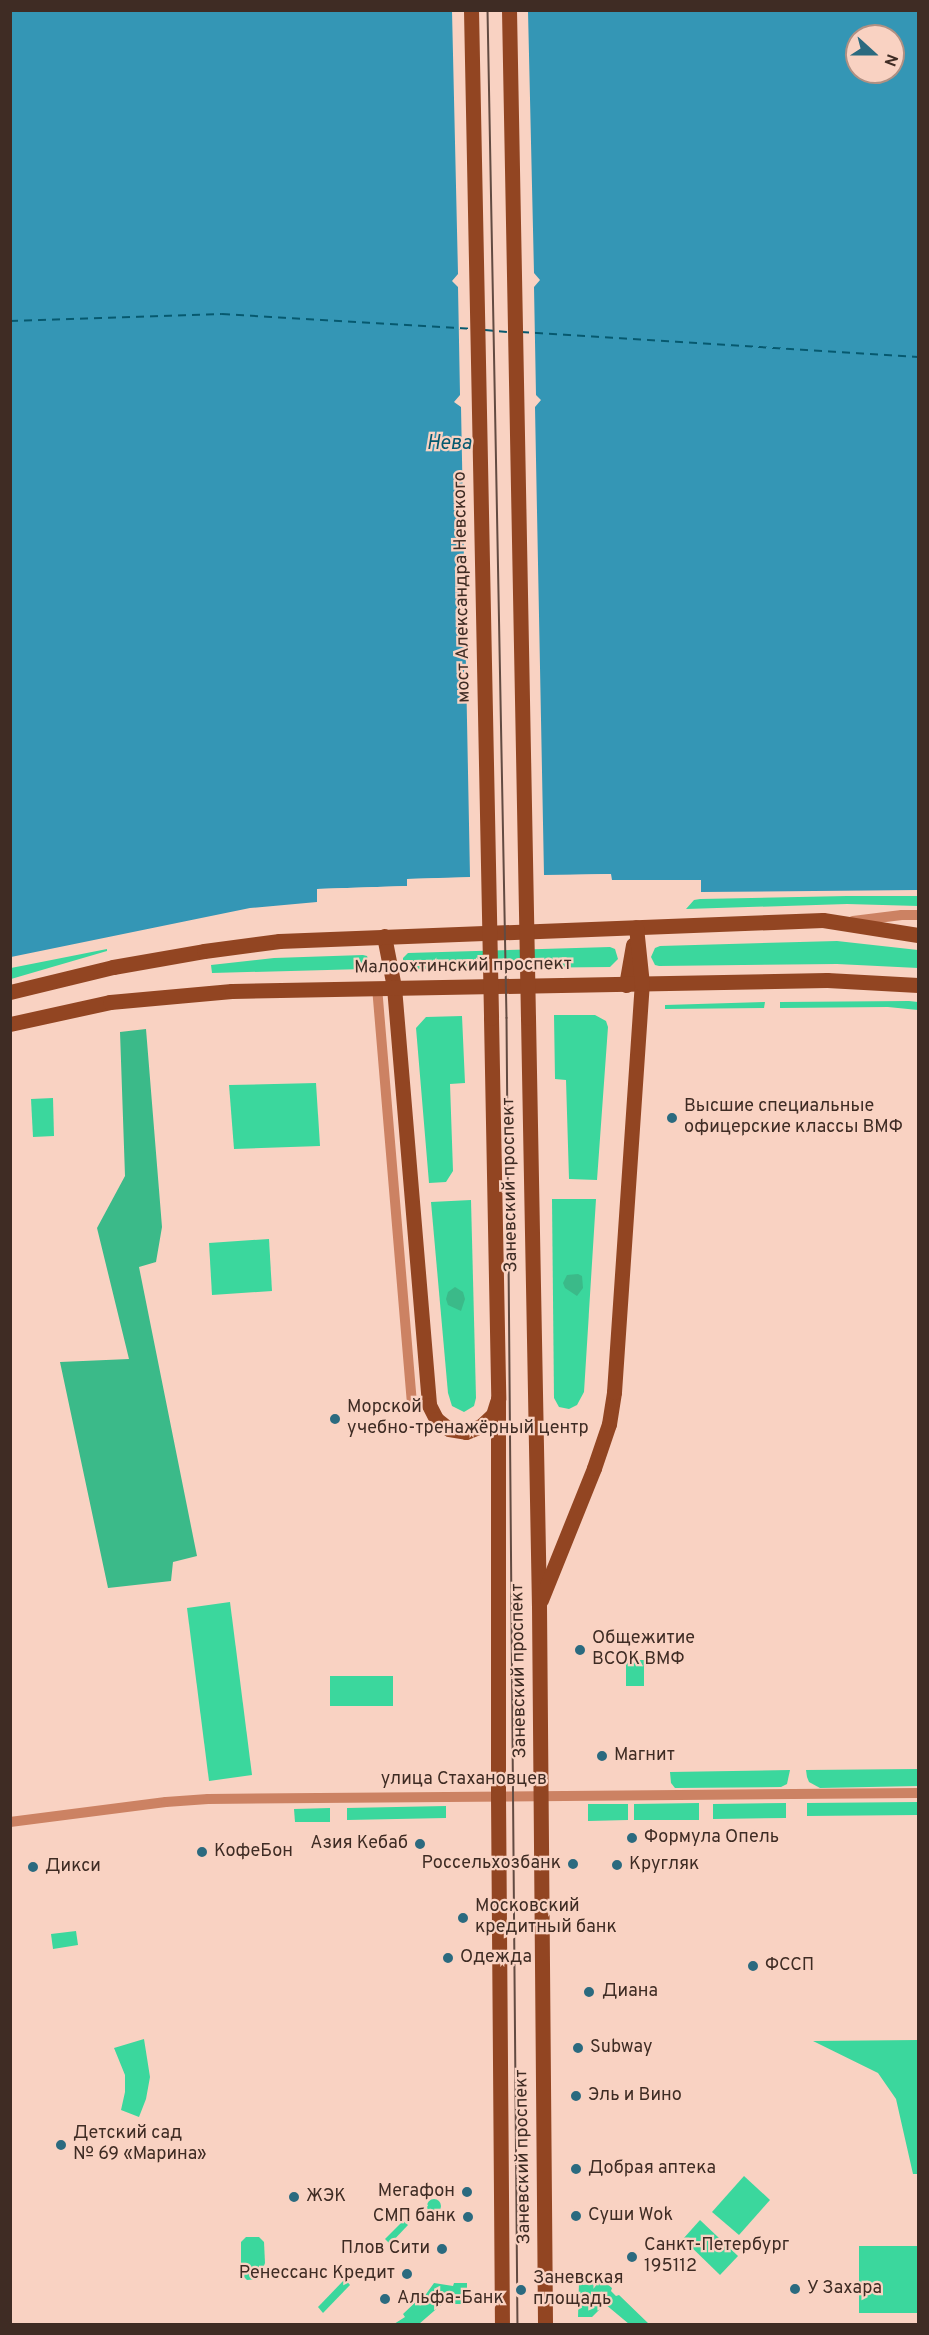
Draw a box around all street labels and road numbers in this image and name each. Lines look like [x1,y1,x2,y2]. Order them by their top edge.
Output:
street label: мост Александра Невского [450,471,476,703]
street label: Малоохтинский проспект [354,954,572,980]
street label: Заневский проспект [499,1097,523,1273]
street label: Заневский проспект [508,1583,532,1759]
street label: улица Стахановцев [381,1769,547,1791]
street label: Заневский проспект [512,2069,536,2245]

